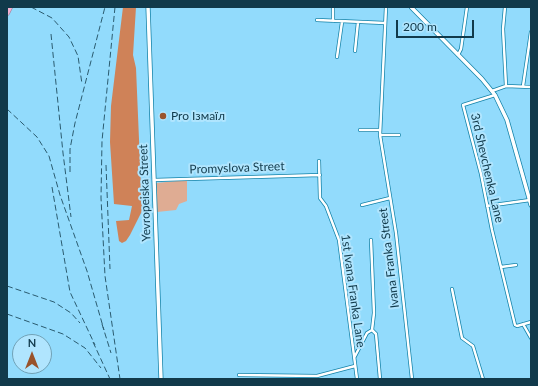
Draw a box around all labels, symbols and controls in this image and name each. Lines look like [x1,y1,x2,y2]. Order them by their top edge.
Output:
scale bar [398,12,476,38]
text: 200 m [403,19,437,34]
place label: Pro Ізмаїл [171,109,225,123]
marker: Pro Ізмаїл [158,111,168,121]
street label: 3rd Shevchenka Lane [467,112,507,224]
street label: Yevropeiska Street [136,144,154,242]
street label: Promyslova Street [189,159,285,177]
street label: Ivana Franka Street [376,207,402,309]
street label: 1st Ivana Franka Lane [338,234,368,348]
north arrow [12,334,52,374]
text: N [28,336,36,349]

